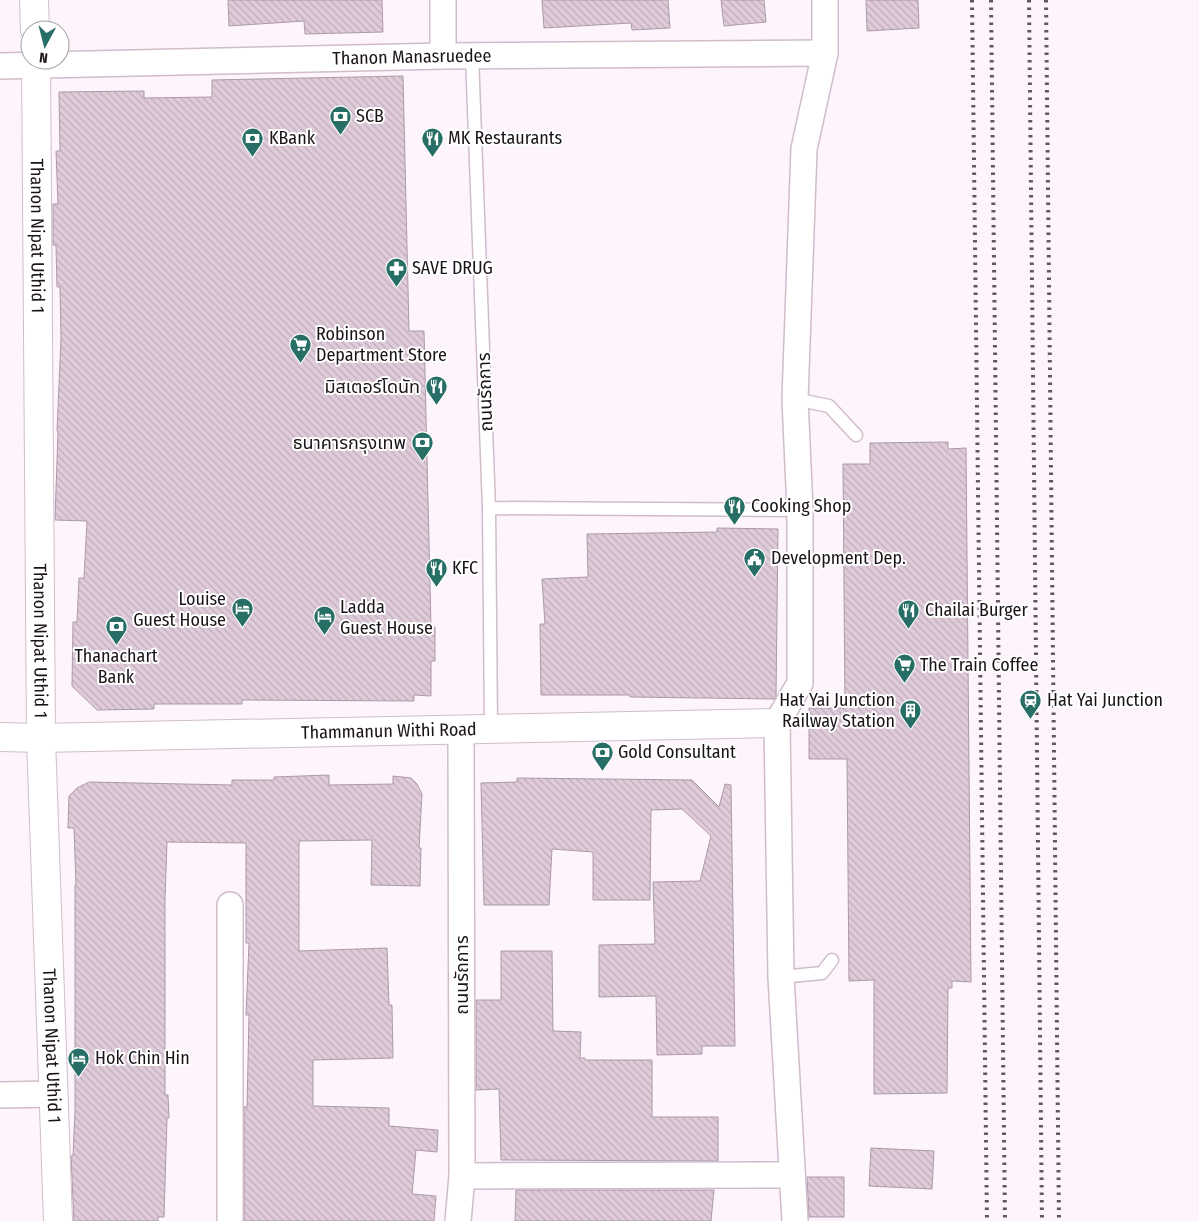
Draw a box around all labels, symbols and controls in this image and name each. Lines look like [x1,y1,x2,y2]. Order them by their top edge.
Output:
north arrow [20,20,70,70]
street label: Thanon Manasruedee [332,45,492,69]
text: N [38,48,49,66]
bank icon: SCB [328,104,352,135]
place label: SCB [356,105,384,127]
bank icon: KBank [241,126,265,157]
restaurant icon: MK Restaurants [420,126,444,157]
place label: KBank [269,127,316,149]
place label: MK Restaurants [448,127,563,149]
street label: Thanon Nipat Uthid 1 [26,159,49,313]
pharmacy icon: SAVE DRUG [384,256,408,287]
place label: SAVE DRUG [412,257,493,279]
place label: Robinson Department Store [316,323,447,366]
supermarket icon: Robinson Department Store [288,332,312,363]
street label: ถนนรัถการ [473,352,497,432]
restaurant icon: มิสเตอร์โดนัท [424,375,448,406]
place label: มิสเตอร์โดนัท [325,376,420,398]
bank icon: ธนาคารกรุงเทพ [410,431,434,462]
place label: ธนาคารกรุงเทพ [293,432,406,454]
restaurant icon: Cooking Shop [723,494,747,525]
place label: Cooking Shop [751,495,851,517]
public building icon: Development Dep. [743,546,767,577]
place label: Development Dep. [771,547,906,569]
restaurant icon: KFC [424,556,448,587]
place label: KFC [452,557,478,579]
street label: Thanon Nipat Uthid 1 [29,564,52,718]
place label: Louise Guest House [133,588,226,631]
place label: Ladda Guest House [340,596,433,639]
hotel icon: Louise Guest House [230,597,254,628]
restaurant icon: Chailai Burger [897,598,921,629]
place label: Chailai Burger [925,599,1028,621]
hotel icon: Ladda Guest House [312,605,336,636]
bank icon: Thanachart Bank [104,614,128,645]
place label: Thanachart Bank [74,645,158,688]
supermarket icon: The Train Coffee [892,653,916,684]
place label: The Train Coffee [920,654,1039,676]
station icon: Hat Yai Junction [1019,688,1043,719]
place label: Hat Yai Junction Railway Station [779,689,895,732]
place label: Hat Yai Junction [1047,689,1163,711]
building icon: Hat Yai Junction Railway Station [899,698,923,729]
street label: Thammanun Withi Road [301,718,477,744]
bank icon: Gold Consultant [590,740,614,771]
place label: Gold Consultant [618,741,736,763]
street label: ถนนรัถการ [451,935,473,1015]
street label: Thanon Nipat Uthid 1 [38,968,66,1123]
hotel icon: Hok Chin Hin [67,1046,91,1077]
place label: Hok Chin Hin [95,1047,190,1069]

